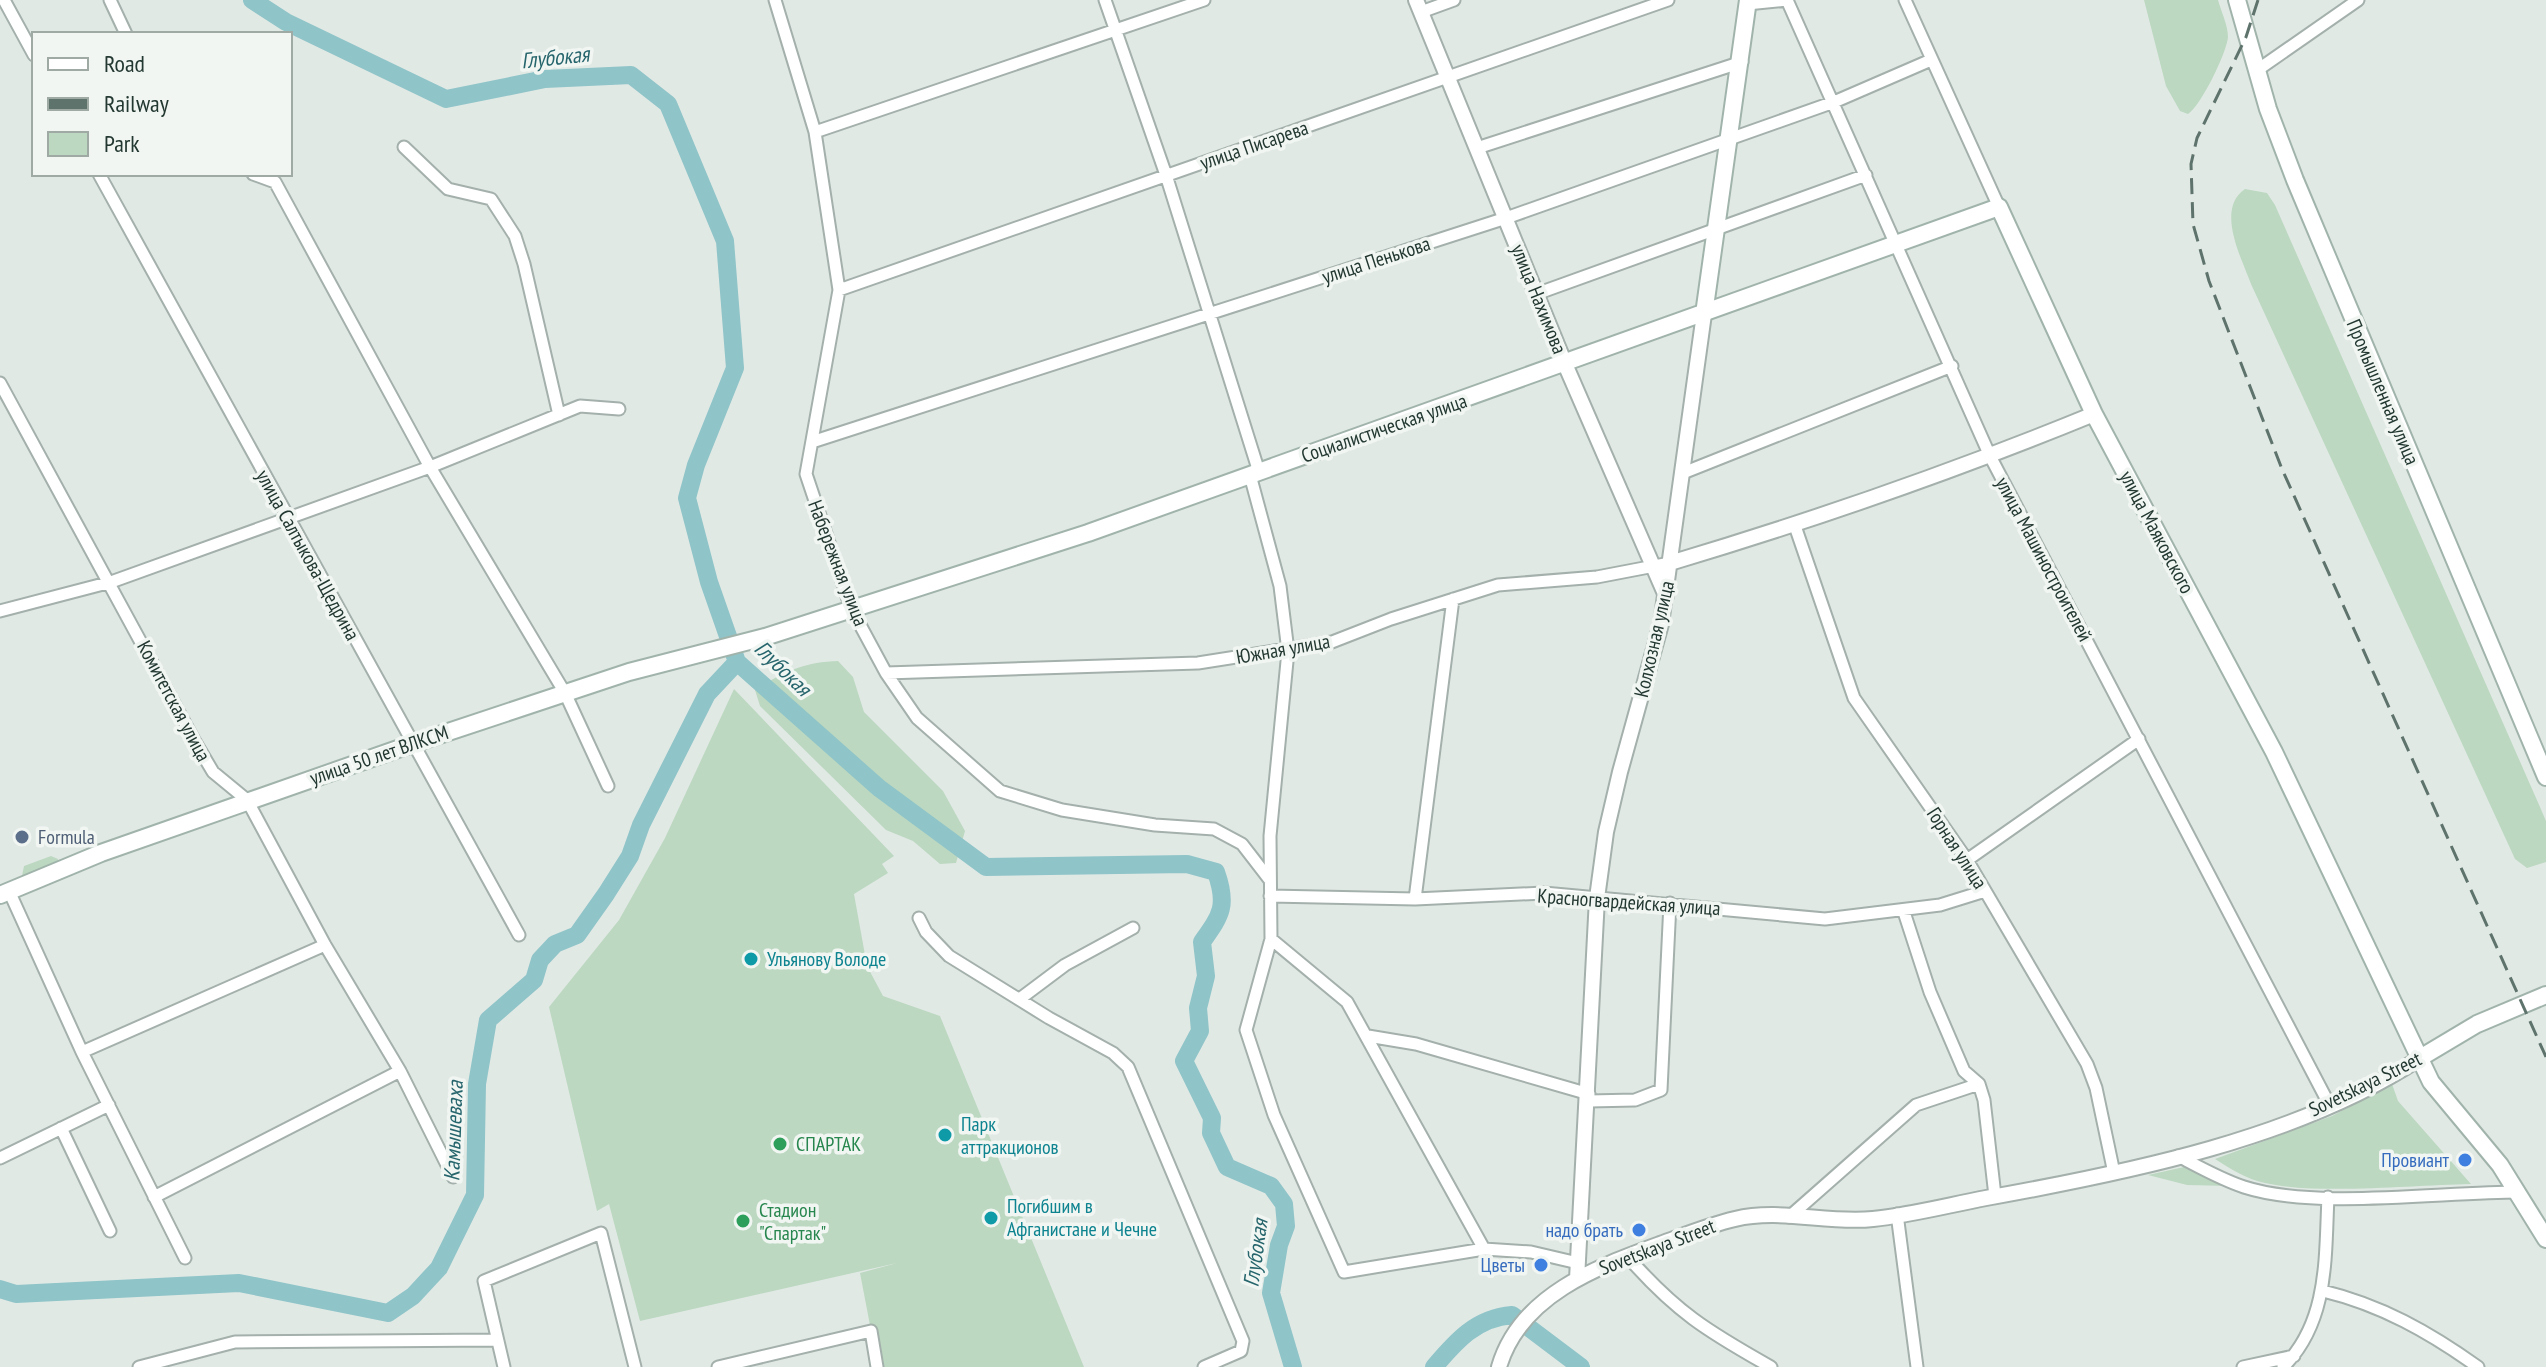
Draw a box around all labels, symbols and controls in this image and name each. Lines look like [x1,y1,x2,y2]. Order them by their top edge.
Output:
legend [32,32,292,176]
water label: Глубокая [520,39,593,74]
text: Road [104,48,145,79]
text: Railway [104,88,169,119]
street label: улица Писарева [1196,114,1312,176]
text: Park [104,128,140,159]
street label: улица Пенькова [1318,230,1434,290]
street label: улица Нахимова [1505,240,1573,358]
street label: Промышленная улица [2341,315,2425,469]
street label: Социалистическая улица [1298,387,1470,469]
street label: улица Салтыкова-Щедрина [250,465,366,645]
street label: улица Маяковского [2114,466,2200,598]
street label: улица Машиностроителей [1990,472,2098,646]
street label: Набережная улица [802,496,874,630]
street label: Колхозная улица [1628,578,1680,700]
street label: Южная улица [1234,628,1332,670]
water label: Глубокая [749,634,819,703]
street label: Комитетская улица [131,636,217,766]
street label: улица 50 лет ВЛКСМ [306,719,452,791]
street label: Горная улица [1921,802,1993,894]
place label: Formula [38,824,95,850]
marker: Formula [13,828,31,846]
street label: Красногвардейская улица [1537,883,1721,921]
place label: Ульянову Володе [767,946,886,972]
marker: Ульянову Володе [742,950,760,968]
street label: Sovetskaya Street [2304,1045,2426,1122]
water label: Камышеваха [437,1079,469,1182]
place label: Парк аттракционов [961,1111,1059,1160]
marker: Парк аттракционов [936,1126,954,1144]
place label: СПАРТАК [796,1131,861,1157]
marker: СПАРТАК [771,1135,789,1153]
place label: Провиант [2381,1147,2450,1173]
marker: Провиант [2456,1151,2474,1169]
place label: Погибшим в Афганистане и Чечне [1007,1193,1157,1242]
place label: Стадион "Спартак" [759,1197,826,1246]
marker: Погибшим в Афганистане и Чечне [982,1209,1000,1227]
marker: Стадион "Спартак" [734,1212,752,1230]
street label: Sovetskaya Street [1595,1213,1719,1281]
water label: Глубокая [1236,1215,1274,1289]
place label: надо брать [1545,1217,1623,1243]
marker: надо брать [1630,1221,1648,1239]
place label: Цветы [1481,1252,1525,1278]
marker: Цветы [1532,1256,1550,1274]

